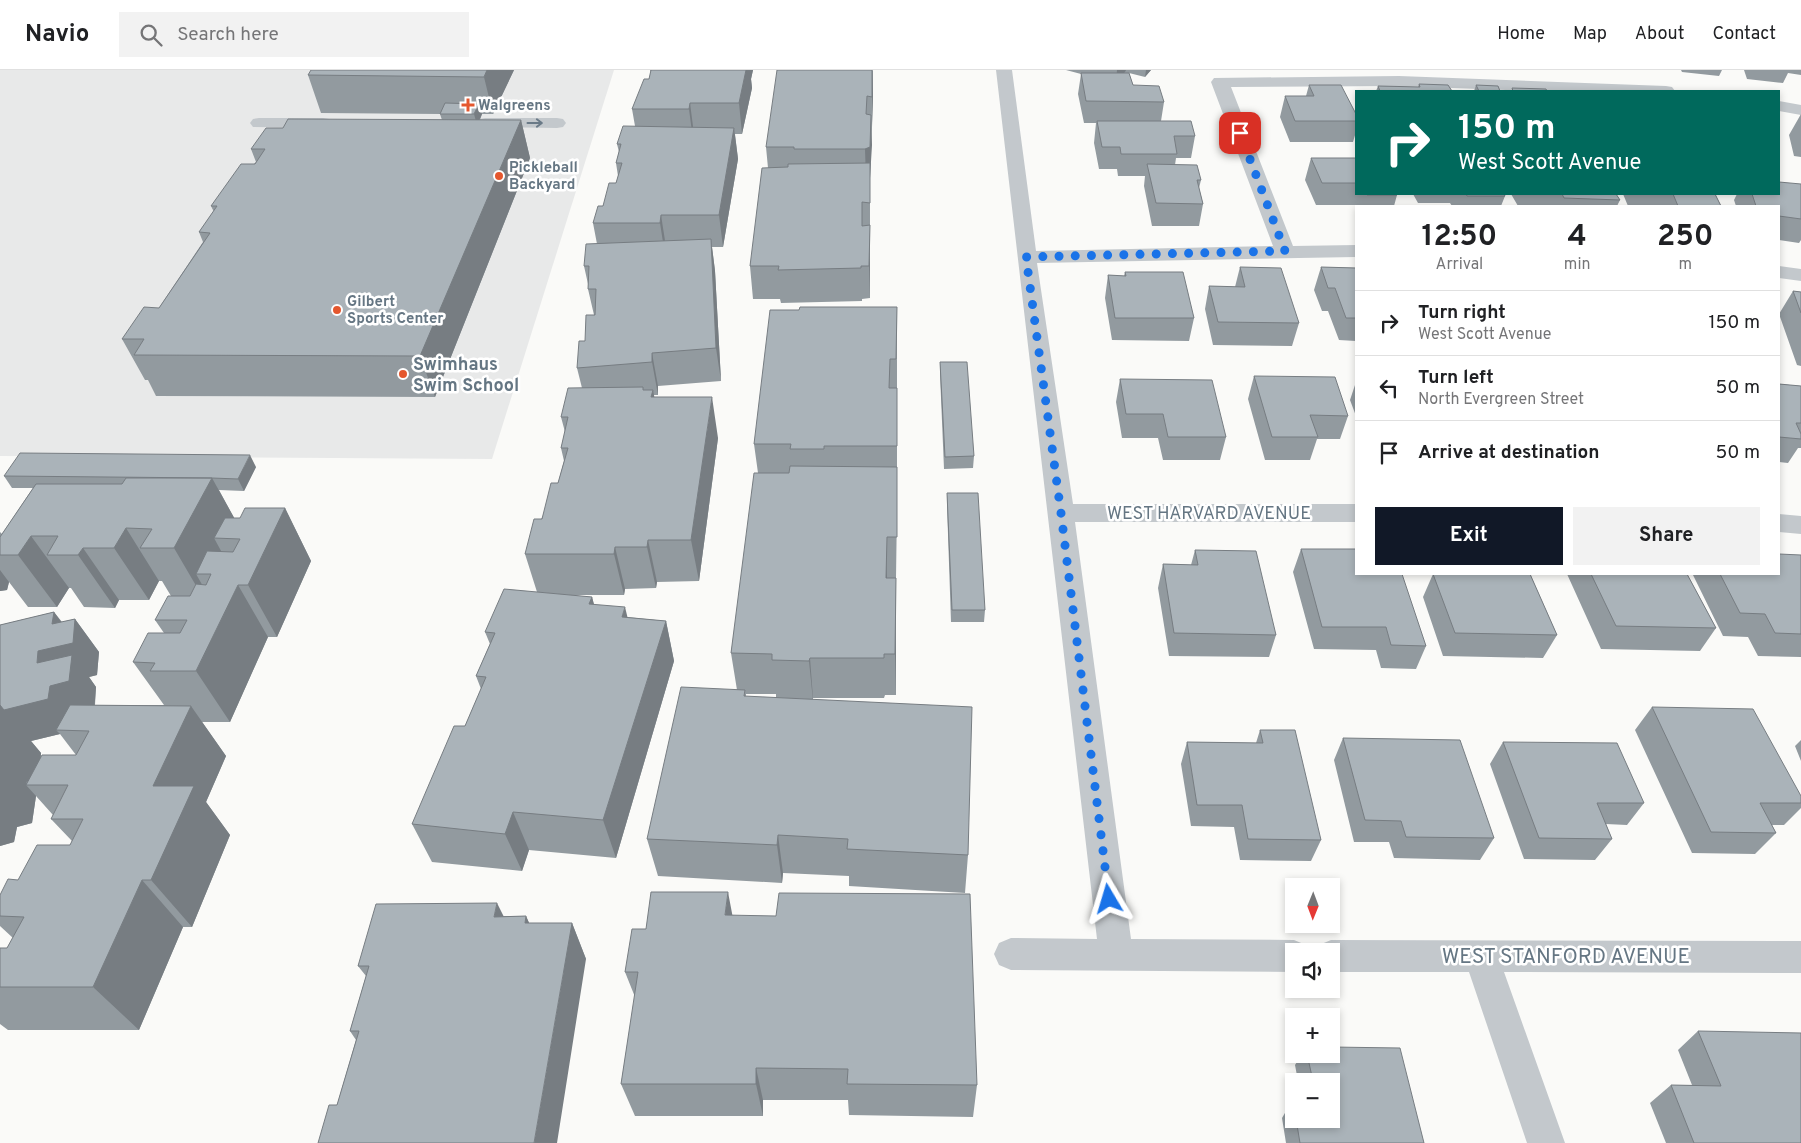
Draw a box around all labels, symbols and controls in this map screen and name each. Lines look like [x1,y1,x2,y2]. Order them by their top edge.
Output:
search box [119,12,469,57]
text: Navio [25,20,89,50]
icon: search [137,21,165,49]
text: Search here [177,23,279,47]
text: Home [1497,23,1545,46]
text: Map [1573,23,1607,46]
text: About [1635,23,1684,46]
text: Contact [1712,23,1776,46]
place label: Walgreens [478,97,551,116]
marker: Walgreens [462,99,474,111]
text: 150 m [1458,107,1556,151]
icon: right [1375,110,1440,175]
pin [1219,112,1261,154]
one-way arrow [526,118,543,128]
icon: arrive [1226,119,1254,147]
text: West Scott Avenue [1458,150,1641,177]
place label: Pickleball Backyard [509,159,578,195]
marker: Pickleball Backyard [493,170,505,182]
text: 12:50 [1422,219,1497,256]
text: 4 [1568,219,1587,256]
text: 250 [1657,219,1713,256]
text: Arrival [1436,255,1483,275]
text: min [1564,255,1590,275]
text: m [1678,255,1692,275]
place label: Gilbert Sports Center [347,293,444,329]
text: Turn right [1418,301,1506,325]
marker: Gilbert Sports Center [331,304,343,316]
icon: right [1375,309,1403,337]
text: 150 m [1708,311,1760,335]
text: West Scott Avenue [1418,325,1551,345]
place label: Swimhaus Swim School [413,354,519,398]
text: Turn left [1418,366,1494,390]
marker: Swimhaus Swim School [397,368,409,380]
icon: left [1375,374,1403,402]
text: 50 m [1715,376,1760,400]
text: North Evergreen Street [1418,390,1584,410]
icon: arrive [1375,439,1403,467]
text: Arrive at destination [1418,441,1599,465]
text: 50 m [1715,441,1760,465]
street label: WEST HARVARD AVENUE [1107,503,1311,526]
button: Exit [1375,507,1563,565]
button: Share [1573,507,1760,565]
position arrow [1082,872,1134,924]
north arrow [1285,878,1340,932]
map controls [1285,878,1340,1128]
button: sound [1285,943,1340,998]
street label: WEST STANFORD AVENUE [1442,944,1690,971]
button: + [1285,1008,1340,1063]
button: − [1285,1073,1340,1128]

